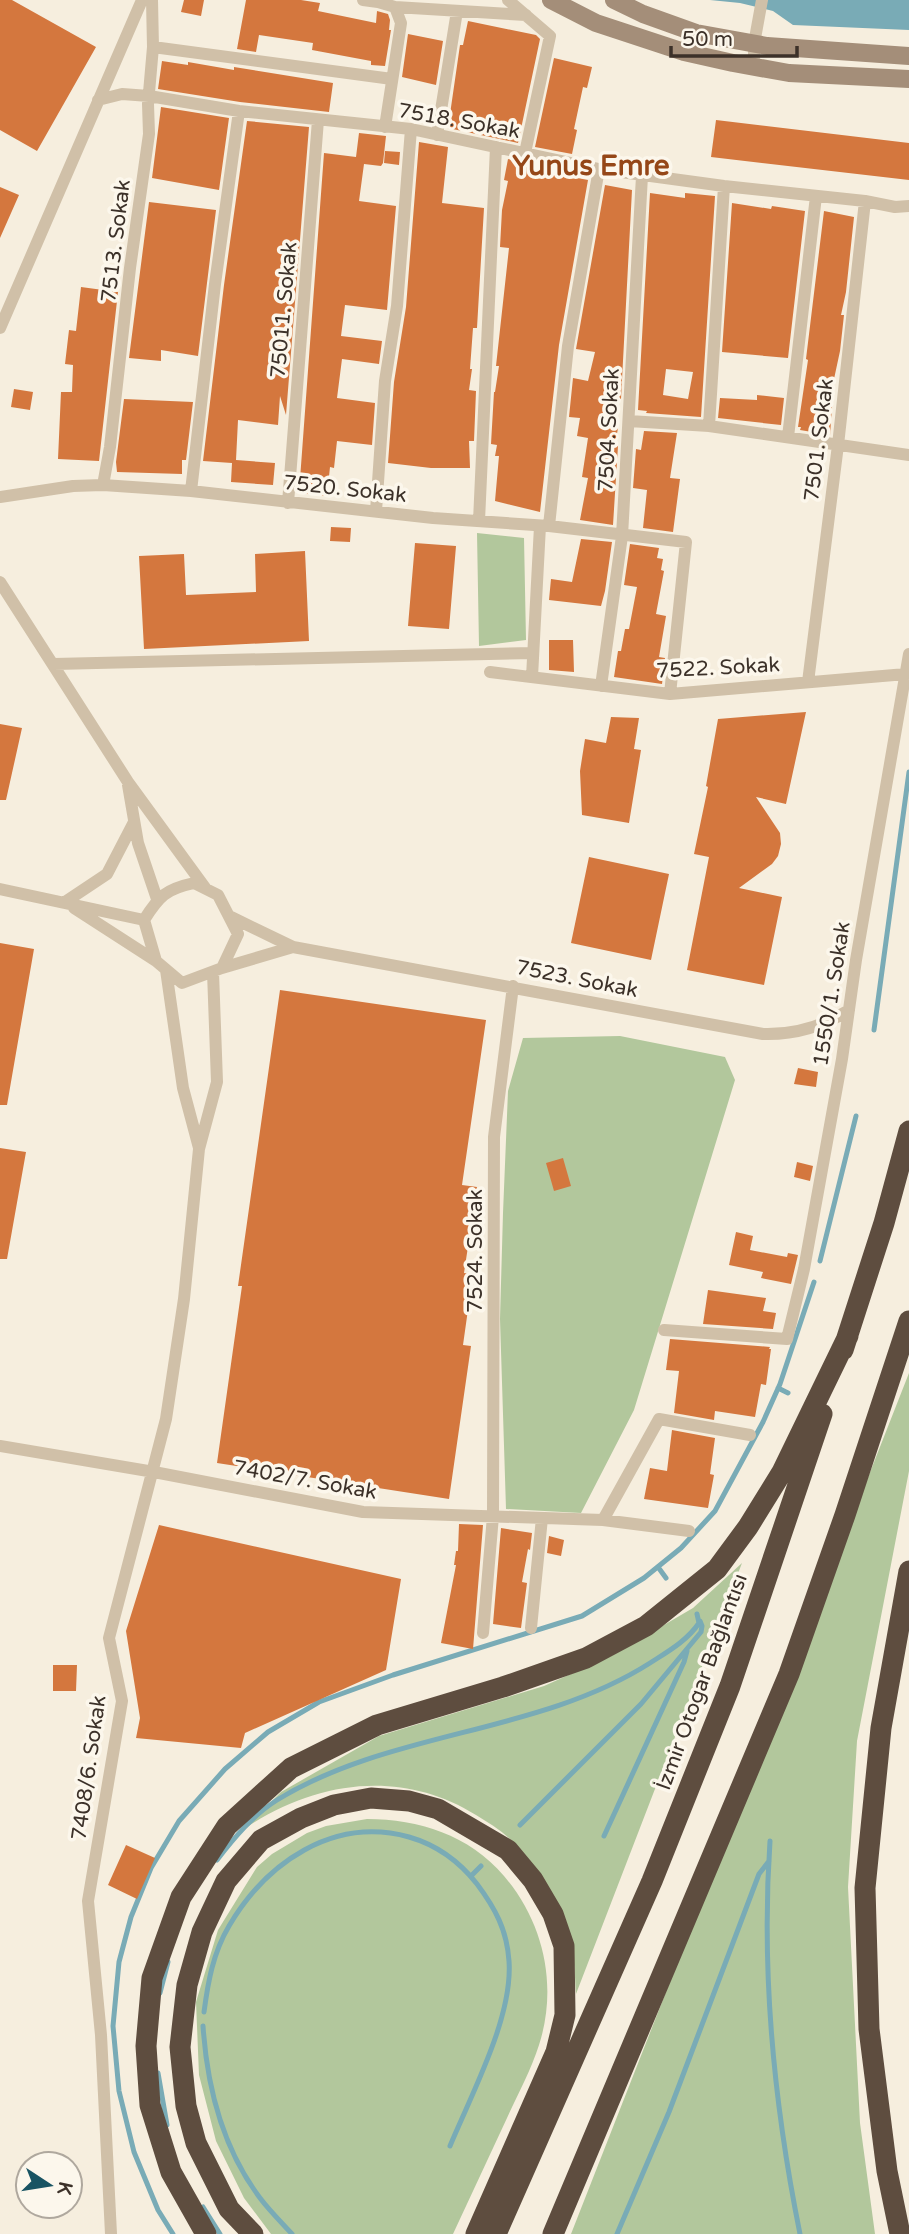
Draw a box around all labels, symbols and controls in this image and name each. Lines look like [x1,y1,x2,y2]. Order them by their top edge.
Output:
scale bar [671,14,797,58]
text: 50 m [682,27,733,52]
street label: 7518. Sokak [396,98,522,144]
district label: Yunus Emre [512,149,670,183]
street label: 7513. Sokak [96,178,136,304]
street label: 75011. Sokak [266,241,302,379]
street label: 7504. Sokak [593,368,625,492]
street label: 7501. Sokak [799,377,839,503]
street label: 7520. Sokak [282,470,408,508]
street label: 7522. Sokak [656,652,780,684]
street label: 1550/1. Sokak [808,920,856,1068]
street label: 7523. Sokak [514,955,640,1003]
street label: 7524. Sokak [463,1189,488,1313]
street label: 7402/7. Sokak [231,1455,379,1505]
street label: İzmir Otogar Bağlantısı [651,1570,753,1794]
street label: 7408/6. Sokak [66,1694,112,1842]
north arrow [14,2150,84,2220]
text: K [53,2180,77,2197]

